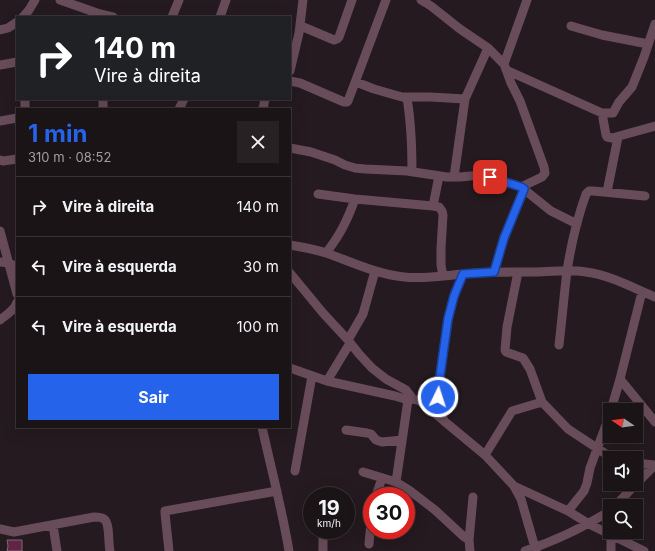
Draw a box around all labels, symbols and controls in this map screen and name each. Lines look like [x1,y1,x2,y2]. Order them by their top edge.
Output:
text: 140 m [94,31,176,65]
icon: right [28,32,80,84]
text: Vire à direita [94,65,201,86]
text: 1 min [28,119,87,148]
button: close [237,121,279,163]
text: 310 m · 08:52 [28,149,111,165]
pin [473,160,507,194]
icon: arrive [479,166,501,188]
icon: right [28,196,50,218]
text: Vire à direita [62,197,154,216]
text: 140 m [236,197,279,216]
icon: left [28,256,50,278]
text: Vire à esquerda [62,257,177,276]
text: 30 m [243,257,279,276]
icon: left [28,316,50,338]
text: Vire à esquerda [62,317,177,336]
text: 100 m [237,317,279,336]
button: Sair [28,374,279,420]
position arrow [417,376,459,418]
north arrow [603,403,643,443]
map controls [603,403,643,539]
button: sound [603,451,643,491]
speed limit sign: 30 [363,487,415,539]
text: 19 [318,496,340,520]
button: search [603,499,643,539]
text: km/h [317,517,341,529]

